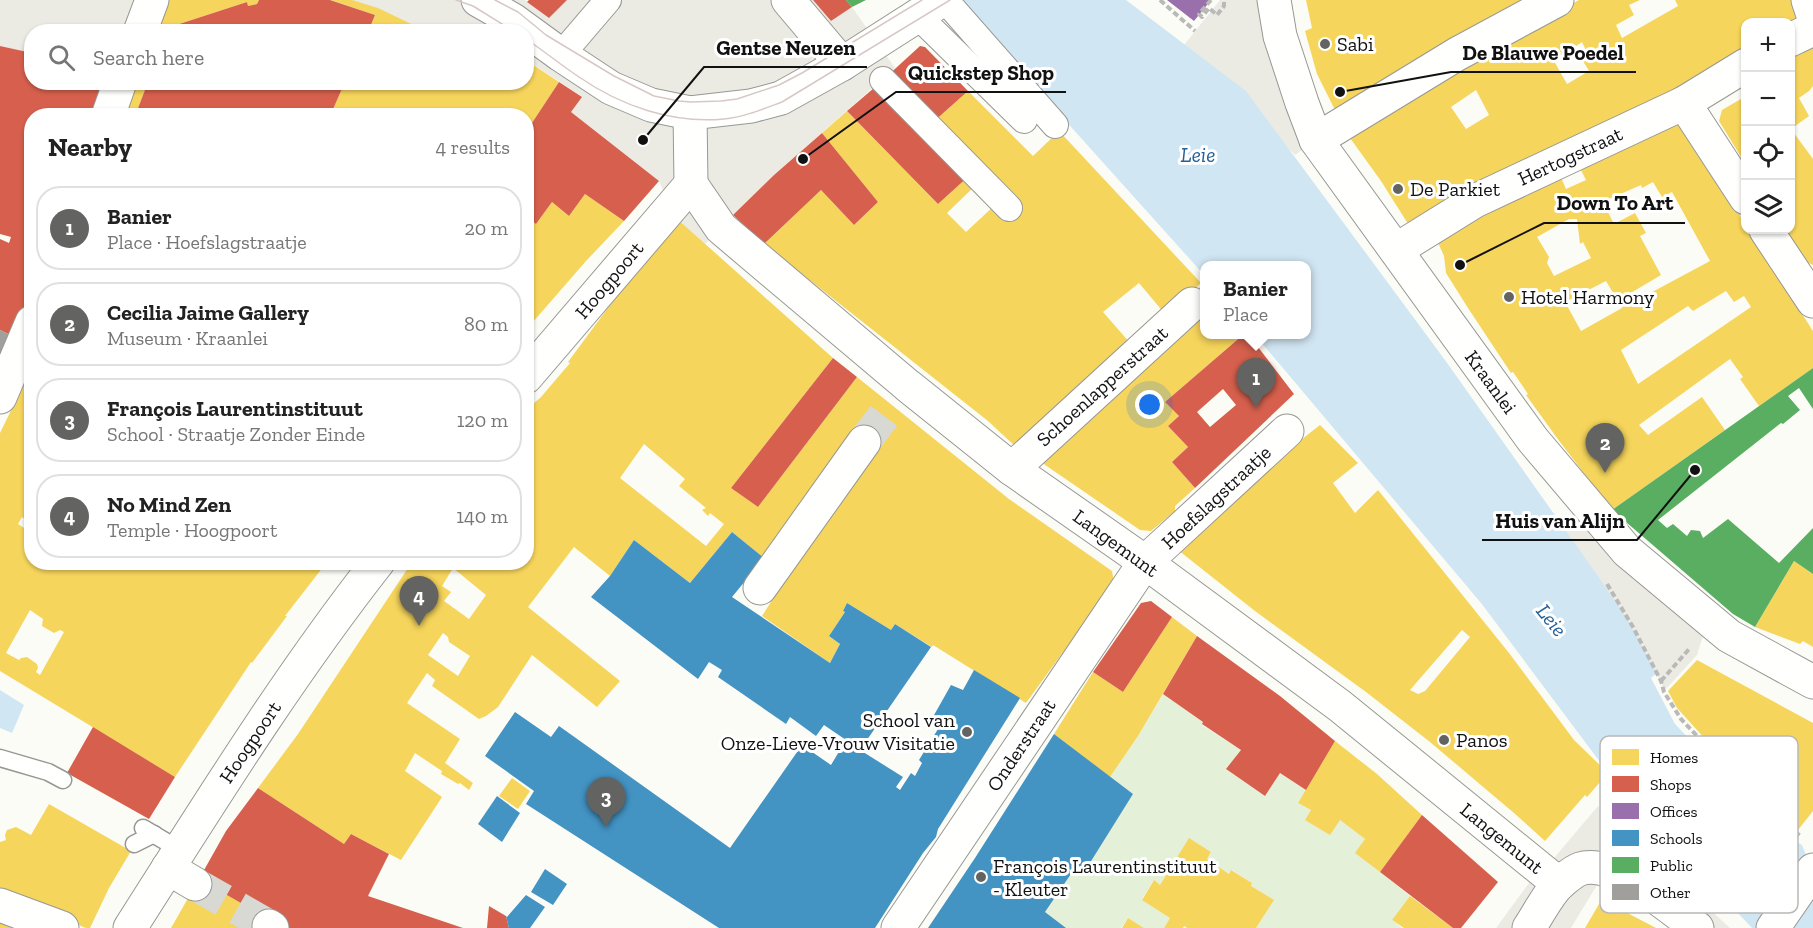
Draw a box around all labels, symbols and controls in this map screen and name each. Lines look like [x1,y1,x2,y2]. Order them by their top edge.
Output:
map controls [1741,18,1795,234]
button: + [1741,18,1795,72]
search box [24,24,534,90]
callout: Gentse Neuzen [704,28,867,67]
place label: Sabi [1337,32,1374,56]
callout: De Blauwe Poedel [1451,33,1636,72]
text: Gentse Neuzen [716,35,856,60]
marker: Sabi [1318,37,1332,51]
text: De Blauwe Poedel [1462,40,1624,65]
icon: search [45,41,78,74]
text: Search here [93,44,204,71]
callout: Quickstep Shop [896,53,1066,92]
text: Quickstep Shop [908,60,1054,85]
button: − [1741,72,1795,126]
street label: Hertogstraat [1514,121,1627,191]
button: locate [1741,126,1795,180]
text: Nearby [48,131,132,163]
text: 4 results [435,135,510,159]
water label: Leie [1181,142,1215,167]
place label: De Parkiet [1410,177,1501,201]
button: layers [1741,180,1795,234]
marker: De Parkiet [1391,182,1405,196]
callout: Down To Art [1544,184,1685,223]
text: Down To Art [1557,190,1674,215]
text: Banier [107,203,172,230]
text: 1 [65,216,74,240]
text: 20 m [464,216,508,240]
text: Place · Hoefslagstraatje [107,230,307,254]
street label: Hoogpoort [570,236,649,324]
popup [1200,261,1311,339]
text: Banier [1223,275,1288,302]
place label: Hotel Harmony [1521,285,1655,309]
marker: Hotel Harmony [1502,290,1516,304]
text: Cecilia Jaime Gallery [107,299,309,326]
text: Place [1223,302,1268,326]
text: 2 [64,312,75,336]
text: 80 m [464,312,508,336]
street label: Schoenlapperstraat [1031,320,1173,451]
text: Museum · Kraanlei [107,326,268,350]
street label: Kraanlei [1460,346,1522,419]
pin: 1 [1236,358,1276,408]
your location [1135,390,1164,419]
text: François Laurentinstituut [107,395,363,422]
text: 3 [64,408,75,432]
text: 120 m [457,408,508,432]
text: School · Straatje Zonder Einde [107,422,365,446]
pin: 2 [1586,424,1624,473]
street label: Hoefslagstraatje [1156,440,1276,554]
text: No Mind Zen [107,491,231,518]
callout: Huis van Alijn [1482,501,1637,540]
text: 4 [64,504,75,528]
text: 140 m [456,504,508,528]
street label: Langemunt [1069,504,1164,582]
text: Huis van Alijn [1495,508,1625,533]
text: Temple · Hoogpoort [107,518,277,542]
pin: 4 [400,576,438,626]
water label: Leie [1531,599,1573,641]
street label: Onderstraat [981,694,1061,796]
street label: Hoogpoort [214,696,286,787]
place label: School van Onze-Lieve-Vrouw Visitatie [721,708,956,755]
marker: School van Onze-Lieve-Vrouw Visitatie [960,725,974,739]
place label: Panos [1456,728,1508,752]
marker: Panos [1437,733,1451,747]
legend [1600,736,1798,913]
text: Homes [1650,748,1698,767]
text: Shops [1650,775,1692,794]
pin: 3 [586,778,626,827]
street label: Langemunt [1456,797,1549,879]
text: Offices [1650,802,1697,821]
text: Schools [1650,829,1703,848]
place label: François Laurentinstituut - Kleuter [993,854,1217,901]
text: Public [1650,856,1693,875]
marker: François Laurentinstituut - Kleuter [974,870,988,884]
text: Other [1650,883,1691,902]

